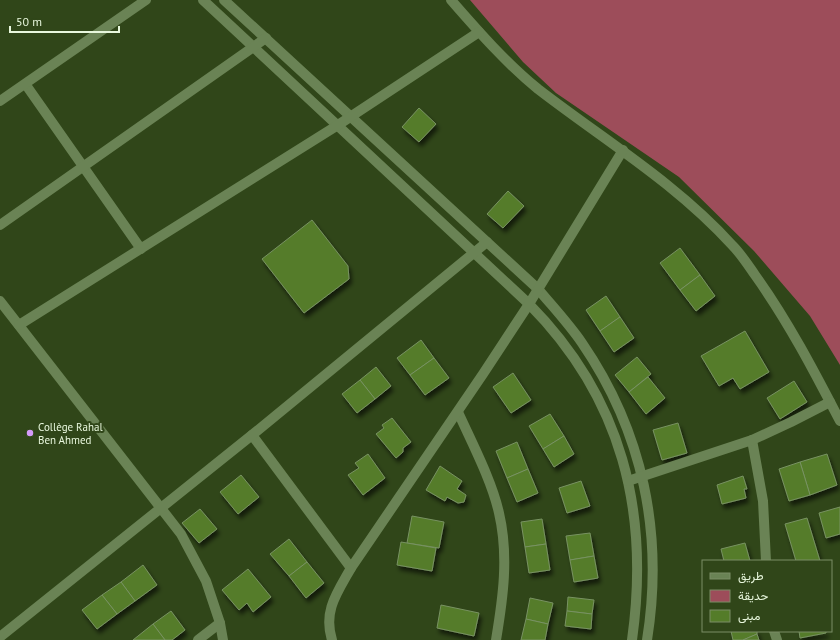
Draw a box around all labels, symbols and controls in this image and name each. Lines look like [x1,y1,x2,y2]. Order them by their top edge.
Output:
scale bar [10,8,119,34]
text: 50 m [16,14,42,29]
place label: Collège Rahal Ben Ahmed [38,420,103,447]
marker: Collège Rahal Ben Ahmed [25,428,35,438]
legend [702,560,832,632]
text: طريق [738,568,764,584]
text: حديقة [738,588,768,603]
text: مبنى [738,608,760,624]

